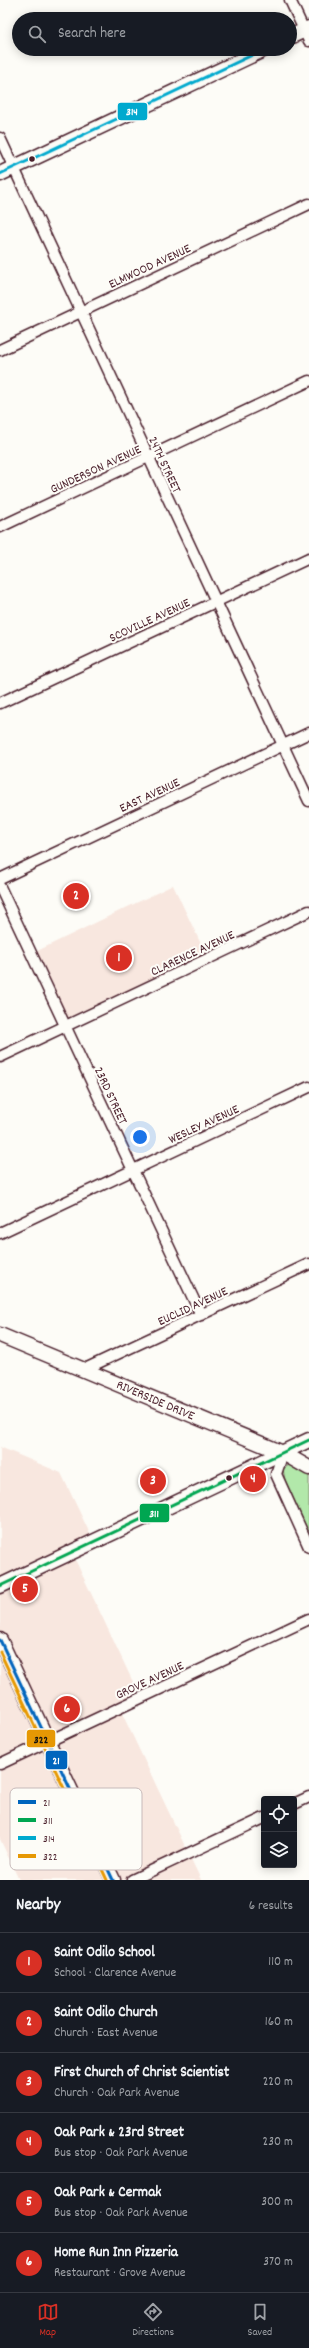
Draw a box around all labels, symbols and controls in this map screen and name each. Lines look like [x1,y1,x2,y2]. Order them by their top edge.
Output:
search box [12,12,297,56]
icon: search [26,23,48,45]
text: Search here [58,23,126,45]
line badge: 314 [117,102,148,121]
text: 314 [126,105,138,121]
unlabelled marker [27,154,37,164]
street label: ELMWOOD AVENUE [106,240,194,295]
street label: 24TH STREET [142,434,185,496]
street label: GUNDERSON AVENUE [47,441,145,500]
street label: SCOVILLE AVENUE [106,594,194,648]
street label: EAST AVENUE [117,774,183,819]
pin: 2 [63,881,89,911]
street label: CLARENCE AVENUE [148,926,238,982]
pin: 1 [106,943,132,973]
street label: 23RD STREET [88,1064,131,1128]
street label: WESLEY AVENUE [166,1101,243,1150]
your location [130,1127,150,1147]
street label: EUCLID AVENUE [155,1283,231,1332]
street label: RIVERSIDE DRIVE [113,1376,197,1426]
pin: 4 [240,1464,266,1494]
pin: 3 [140,1466,166,1496]
unlabelled marker [224,1473,234,1483]
line badge: 311 [139,1503,170,1523]
text: 311 [149,1507,159,1523]
pin: 5 [12,1574,38,1604]
street label: GROVE AVENUE [113,1657,187,1705]
pin: 6 [54,1694,80,1724]
line badge: 322 [26,1729,56,1748]
text: 322 [34,1733,48,1749]
line badge: 21 [45,1750,68,1770]
text: 21 [52,1754,60,1770]
legend [10,1788,142,1870]
text: 21 [43,1796,50,1812]
map controls [261,1796,297,1868]
button: locate [261,1796,297,1832]
text: 311 [43,1814,53,1830]
text: 314 [43,1832,55,1848]
button: layers [261,1832,297,1868]
text: 322 [43,1850,58,1866]
text: Nearby [16,1894,60,1918]
text: 6 results [249,1897,293,1916]
text: Saint Odilo School [54,1942,155,1964]
text: 1 [28,1953,30,1972]
text: 110 m [268,1953,293,1972]
text: School · Clarence Avenue [54,1964,176,1983]
text: Saint Odilo Church [54,2002,158,2024]
text: 2 [26,2013,32,2032]
text: 160 m [265,2013,293,2032]
text: Church · East Avenue [54,2024,158,2043]
text: First Church of Christ Scientist [54,2062,229,2084]
text: 3 [26,2073,32,2092]
text: 220 m [263,2073,293,2092]
text: Church · Oak Park Avenue [54,2084,179,2103]
text: Oak Park & 23rd Street [54,2122,184,2144]
text: 4 [26,2133,32,2152]
text: 230 m [263,2133,293,2152]
text: Bus stop · Oak Park Avenue [54,2144,188,2163]
text: Oak Park & Cermak [54,2182,161,2204]
text: 5 [26,2193,32,2212]
text: 300 m [261,2193,293,2212]
text: Bus stop · Oak Park Avenue [54,2204,188,2223]
text: Home Run Inn Pizzeria [54,2242,178,2264]
text: 6 [26,2253,32,2272]
text: 370 m [263,2253,293,2272]
text: Restaurant · Grove Avenue [54,2264,186,2283]
tab: Map [37,2301,59,2341]
tab: Directions [132,2301,174,2341]
tab: Saved [248,2301,272,2341]

